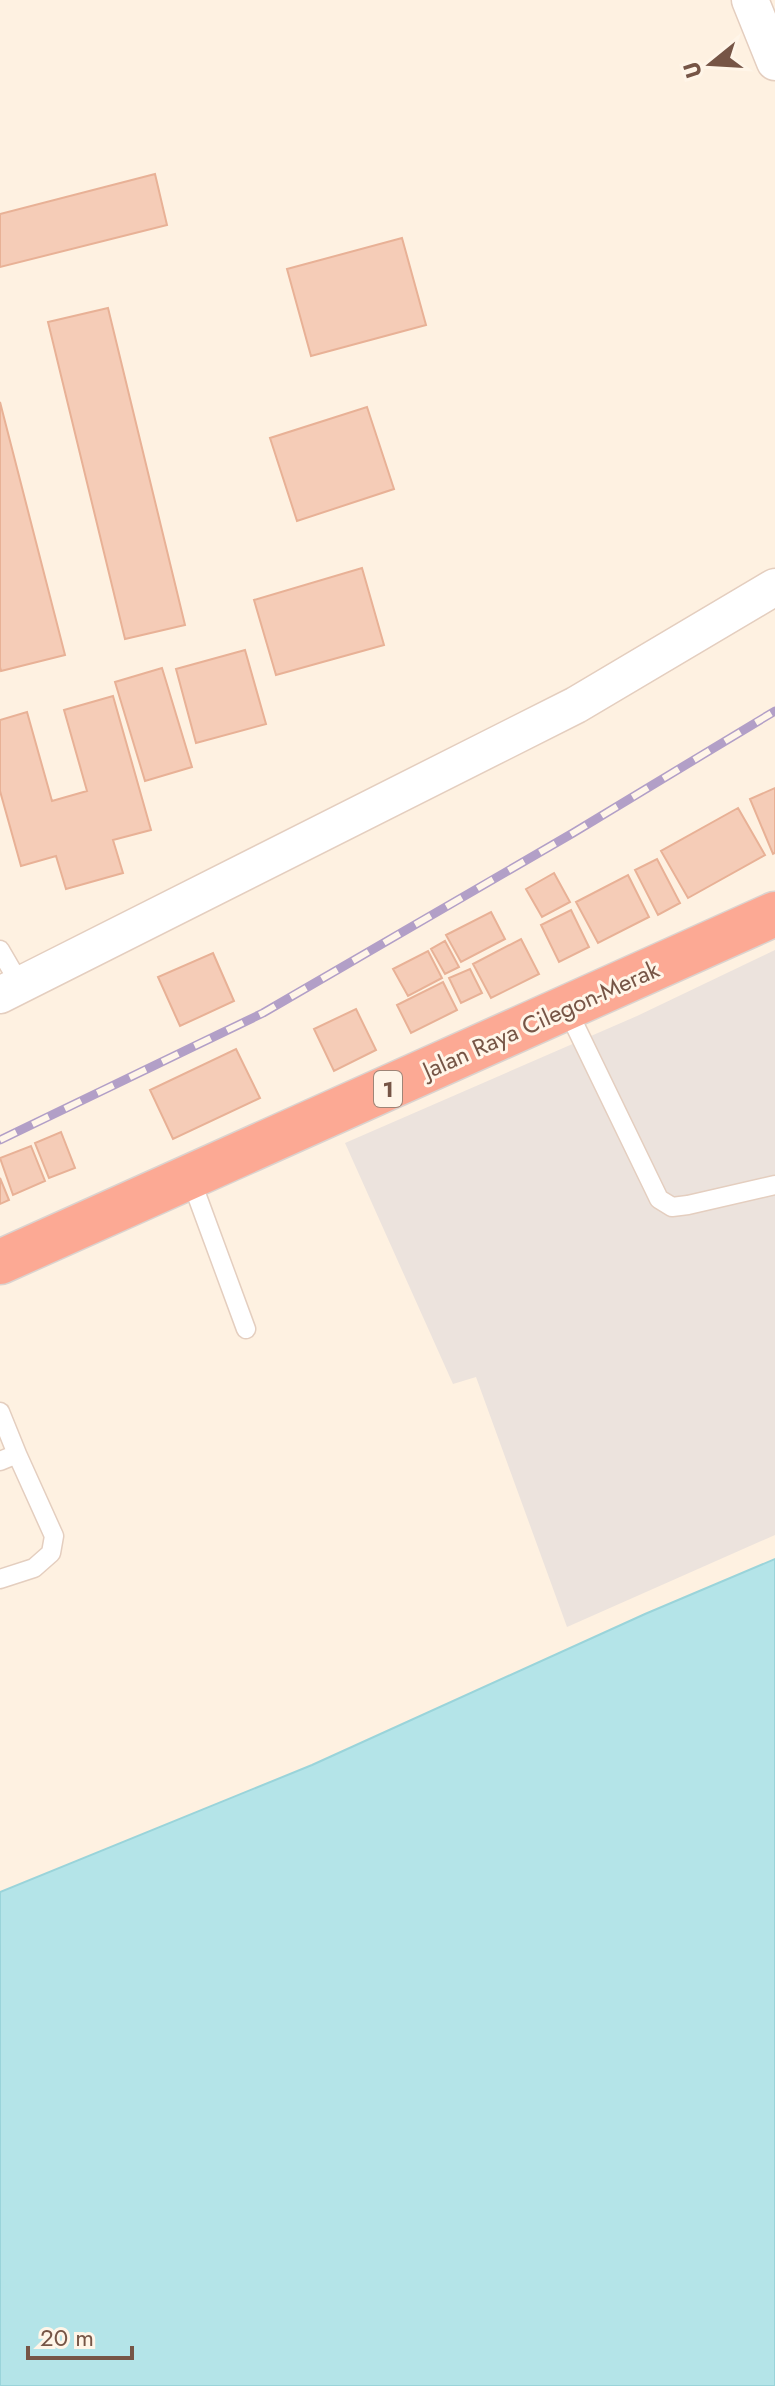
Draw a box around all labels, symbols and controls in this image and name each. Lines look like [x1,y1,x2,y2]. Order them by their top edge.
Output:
north arrow [671,24,751,104]
text: U [674,58,710,82]
street label: Jalan Raya Cilegon-Merak [414,951,665,1089]
road number: 1 [374,1071,402,1107]
scale bar [28,2310,132,2360]
text: 20 m [40,2320,94,2355]

